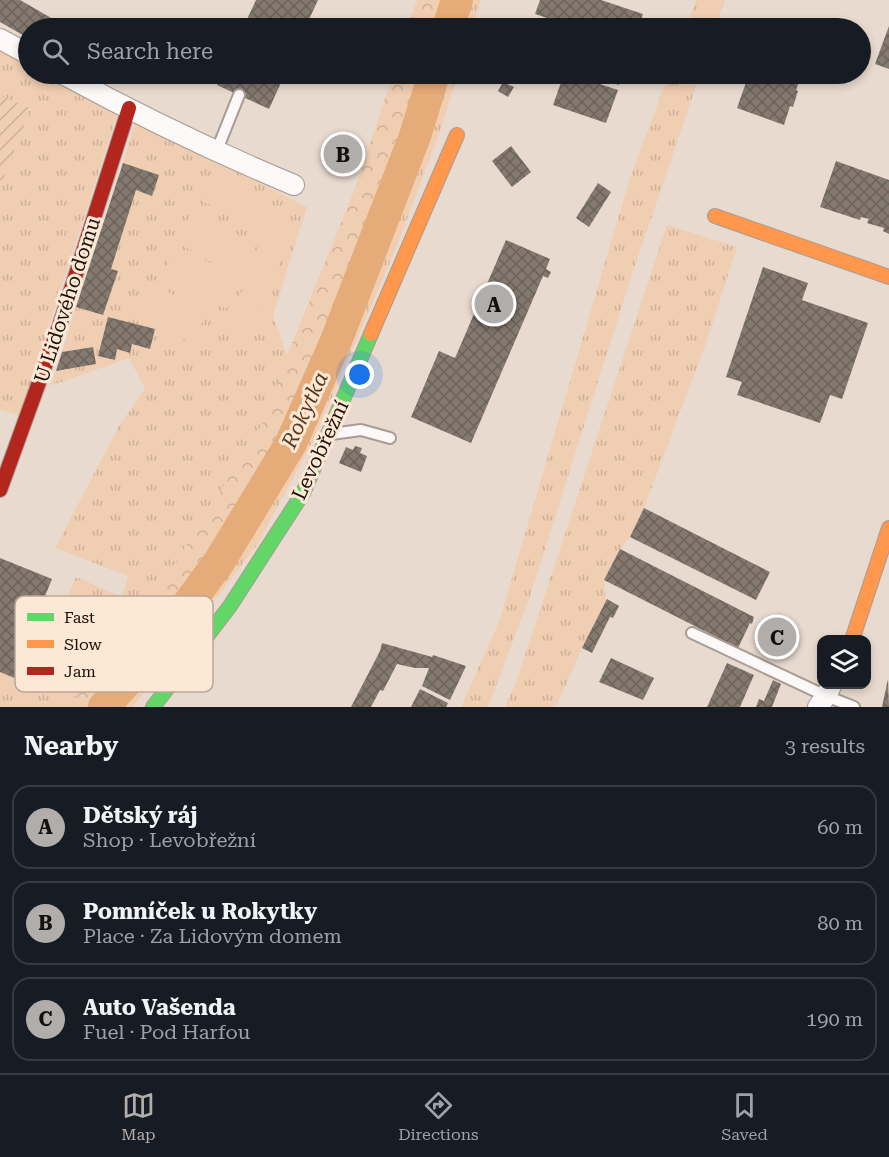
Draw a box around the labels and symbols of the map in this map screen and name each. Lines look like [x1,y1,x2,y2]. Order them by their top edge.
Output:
pin: B [324,132,362,176]
street label: U Lidového domu [29,214,105,386]
pin: A [474,282,514,326]
your location [345,360,374,389]
water label: Rokytka [277,368,333,453]
street label: Levobřežní [286,396,354,504]
legend [15,596,213,692]
text: Fast [64,608,95,627]
pin: C [758,614,796,660]
text: Slow [64,635,102,654]
text: Jam [64,662,96,681]

